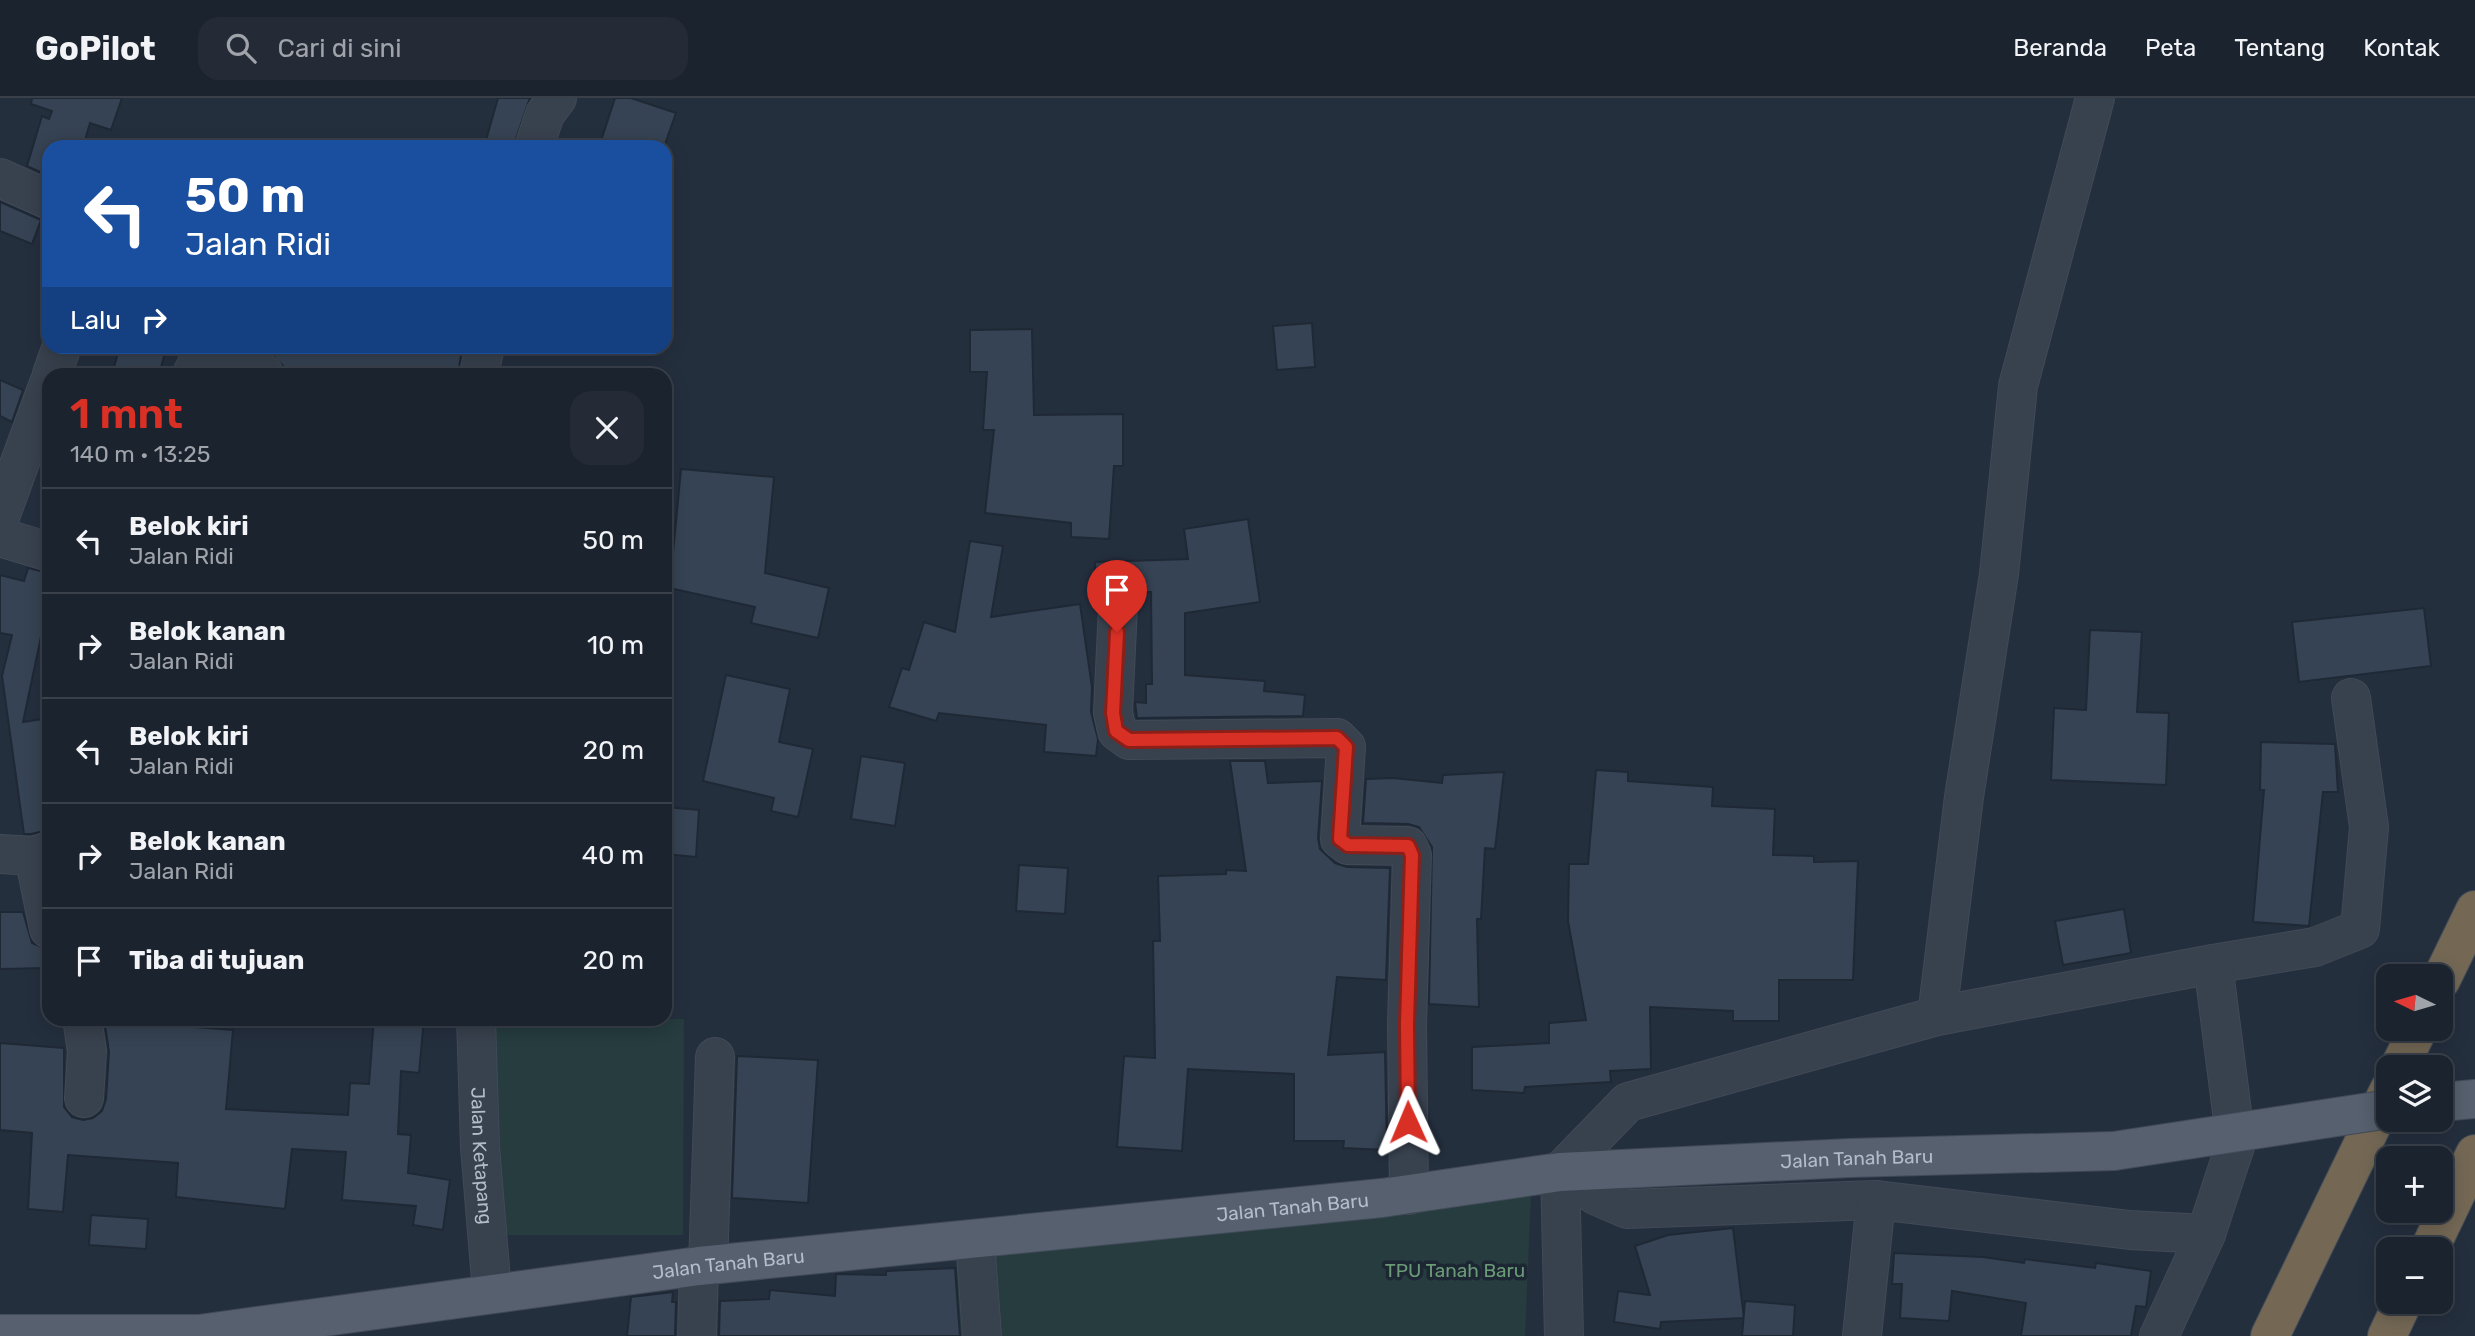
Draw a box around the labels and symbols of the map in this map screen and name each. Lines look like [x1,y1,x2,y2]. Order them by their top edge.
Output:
pin [1087,560,1147,632]
north arrow [2376,964,2454,1041]
position arrow [1371,1085,1445,1159]
street label: Jalan Ketapang [466,1087,497,1226]
street label: Jalan Tanah Baru [1780,1145,1934,1173]
street label: Jalan Tanah Baru [1215,1188,1370,1226]
street label: Jalan Tanah Baru [651,1245,806,1284]
park label: TPU Tanah Baru [1385,1259,1525,1282]

